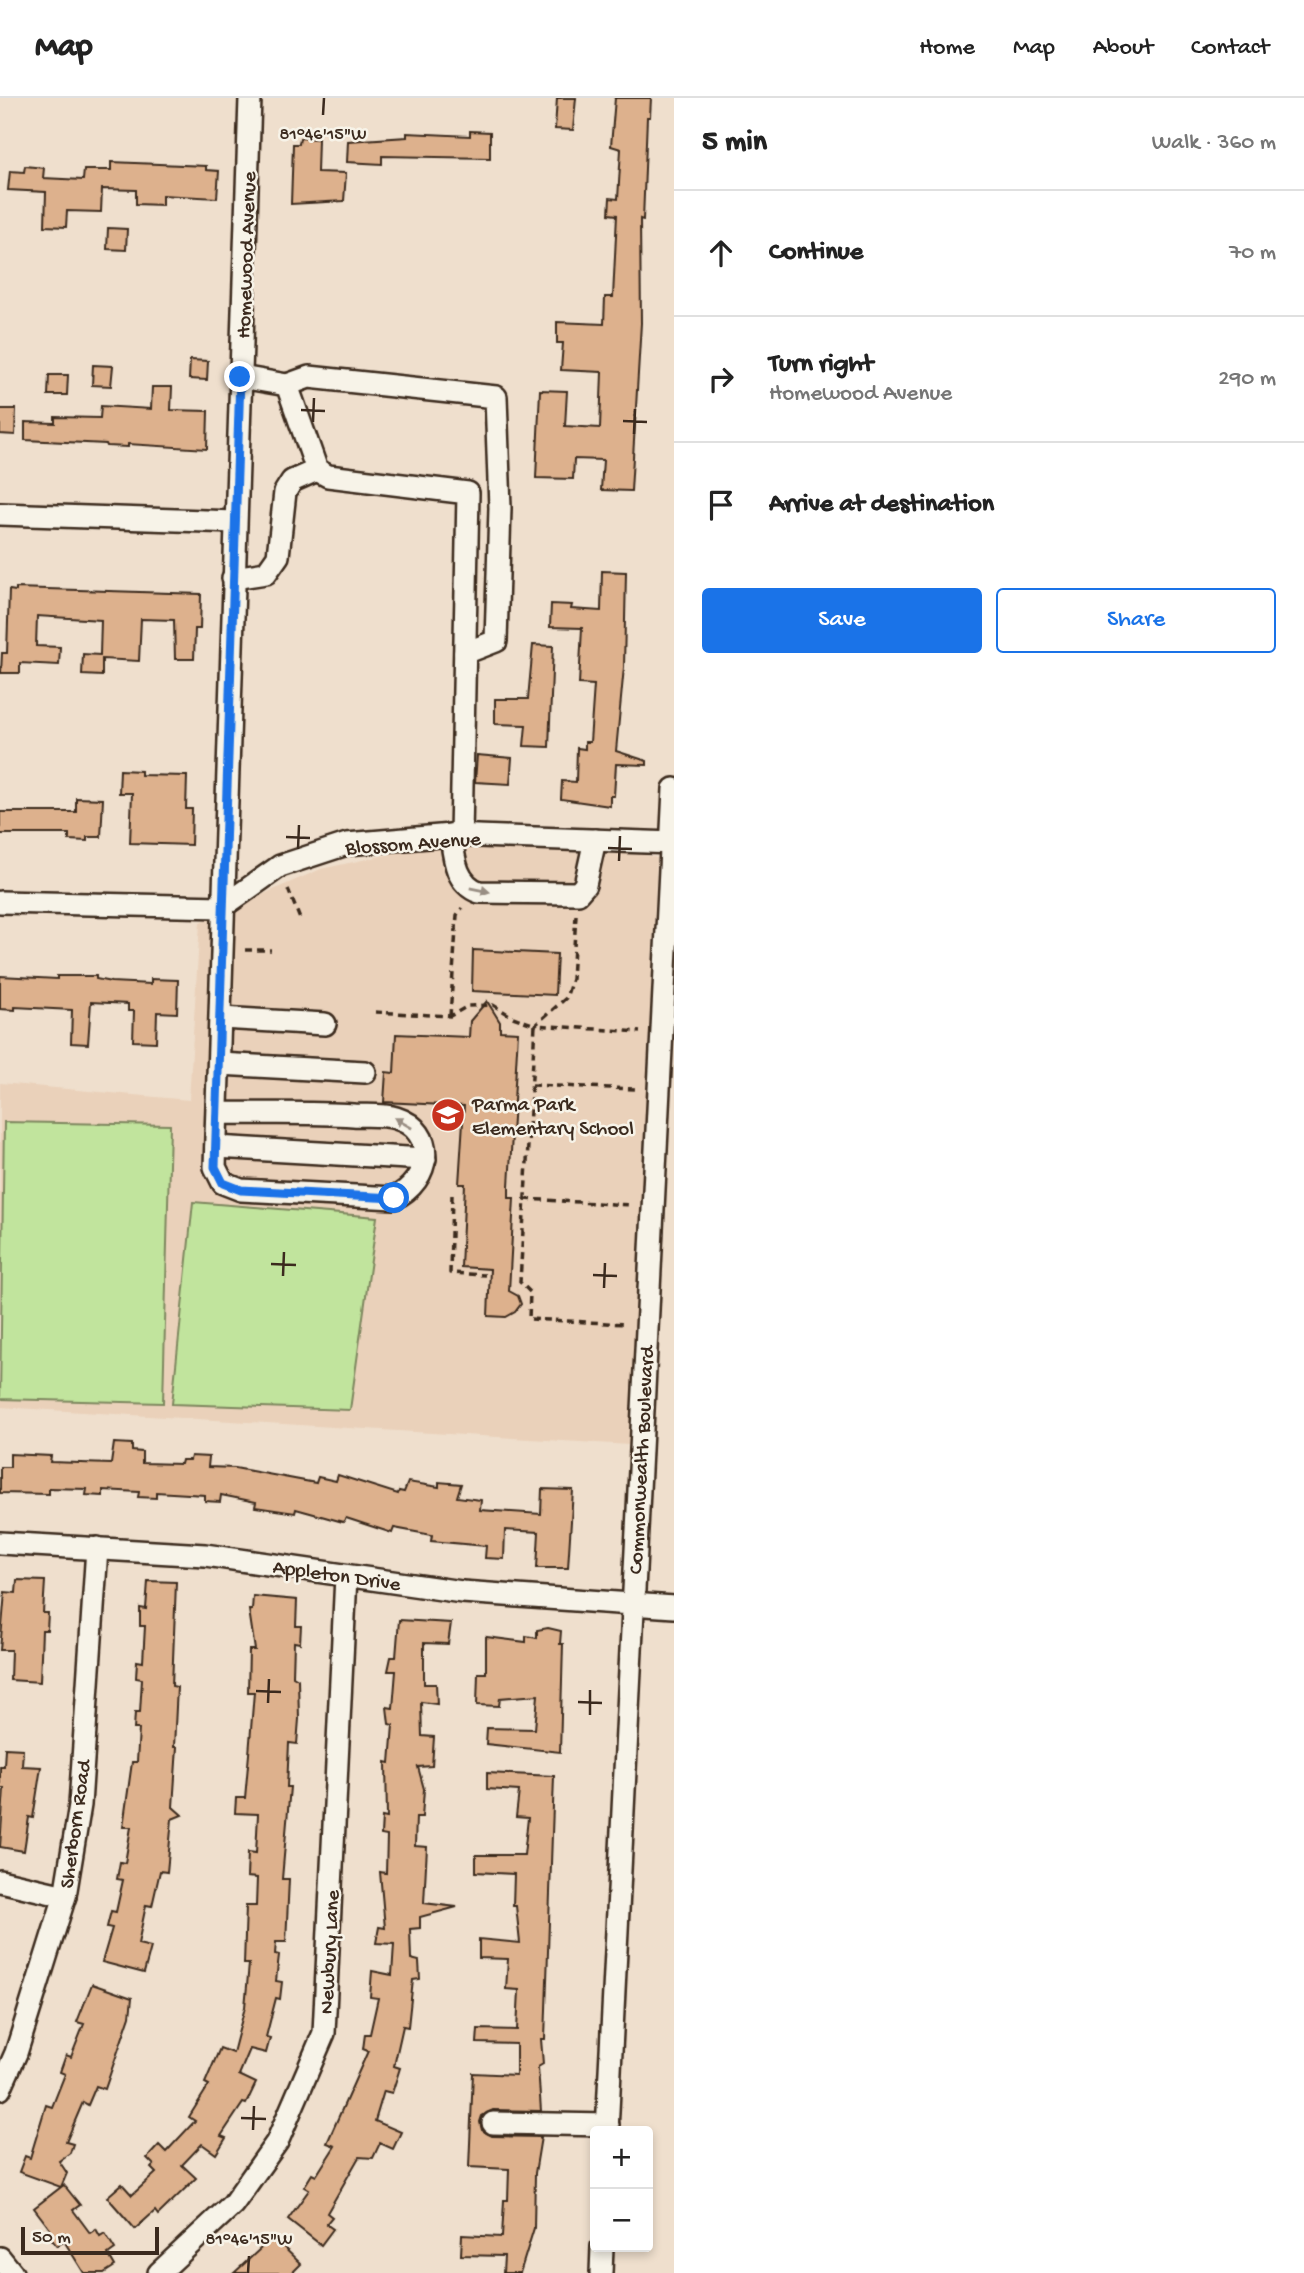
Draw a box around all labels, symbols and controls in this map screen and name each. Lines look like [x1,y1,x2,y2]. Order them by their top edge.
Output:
text: Map [35,29,92,67]
text: Home [919,34,975,63]
text: Map [1013,34,1055,63]
text: About [1093,34,1153,63]
text: Contact [1191,34,1269,63]
text: 81°46'15"W [280,125,366,146]
text: 5 min [702,126,767,161]
text: Walk · 360 m [1152,130,1276,157]
street label: Homewood Avenue [233,170,264,339]
icon: ahead [702,234,740,272]
text: Continue [769,238,863,269]
text: 70 m [1229,240,1276,267]
text: Turn right [769,350,873,381]
icon: right [702,360,740,398]
route end [224,361,255,392]
text: 290 m [1218,366,1276,393]
text: Homewood Avenue [769,381,952,408]
icon: arrive [702,486,740,524]
text: Arrive at destination [769,490,994,521]
button: Save [702,588,982,653]
button: Share [996,588,1276,653]
street label: Blossom Avenue [344,828,483,863]
one-way arrow [469,884,491,895]
place label: Parma Park Elementary School [471,1094,634,1143]
school or university icon: Parma Park Elementary School [429,1096,467,1134]
one-way arrow [393,1117,413,1130]
route start [378,1182,409,1213]
street label: Commonwealth Boulevard [625,1344,662,1575]
street label: Appleton Drive [271,1556,403,1599]
street label: Sherborn Road [56,1757,99,1890]
street label: Newbury Lane [316,1888,347,2015]
map controls [590,2126,653,2252]
button: + [590,2126,653,2189]
button: − [590,2189,653,2252]
scale bar [21,2224,159,2256]
text: 50 m [32,2227,71,2250]
text: 81°46'15"W [206,2230,292,2251]

